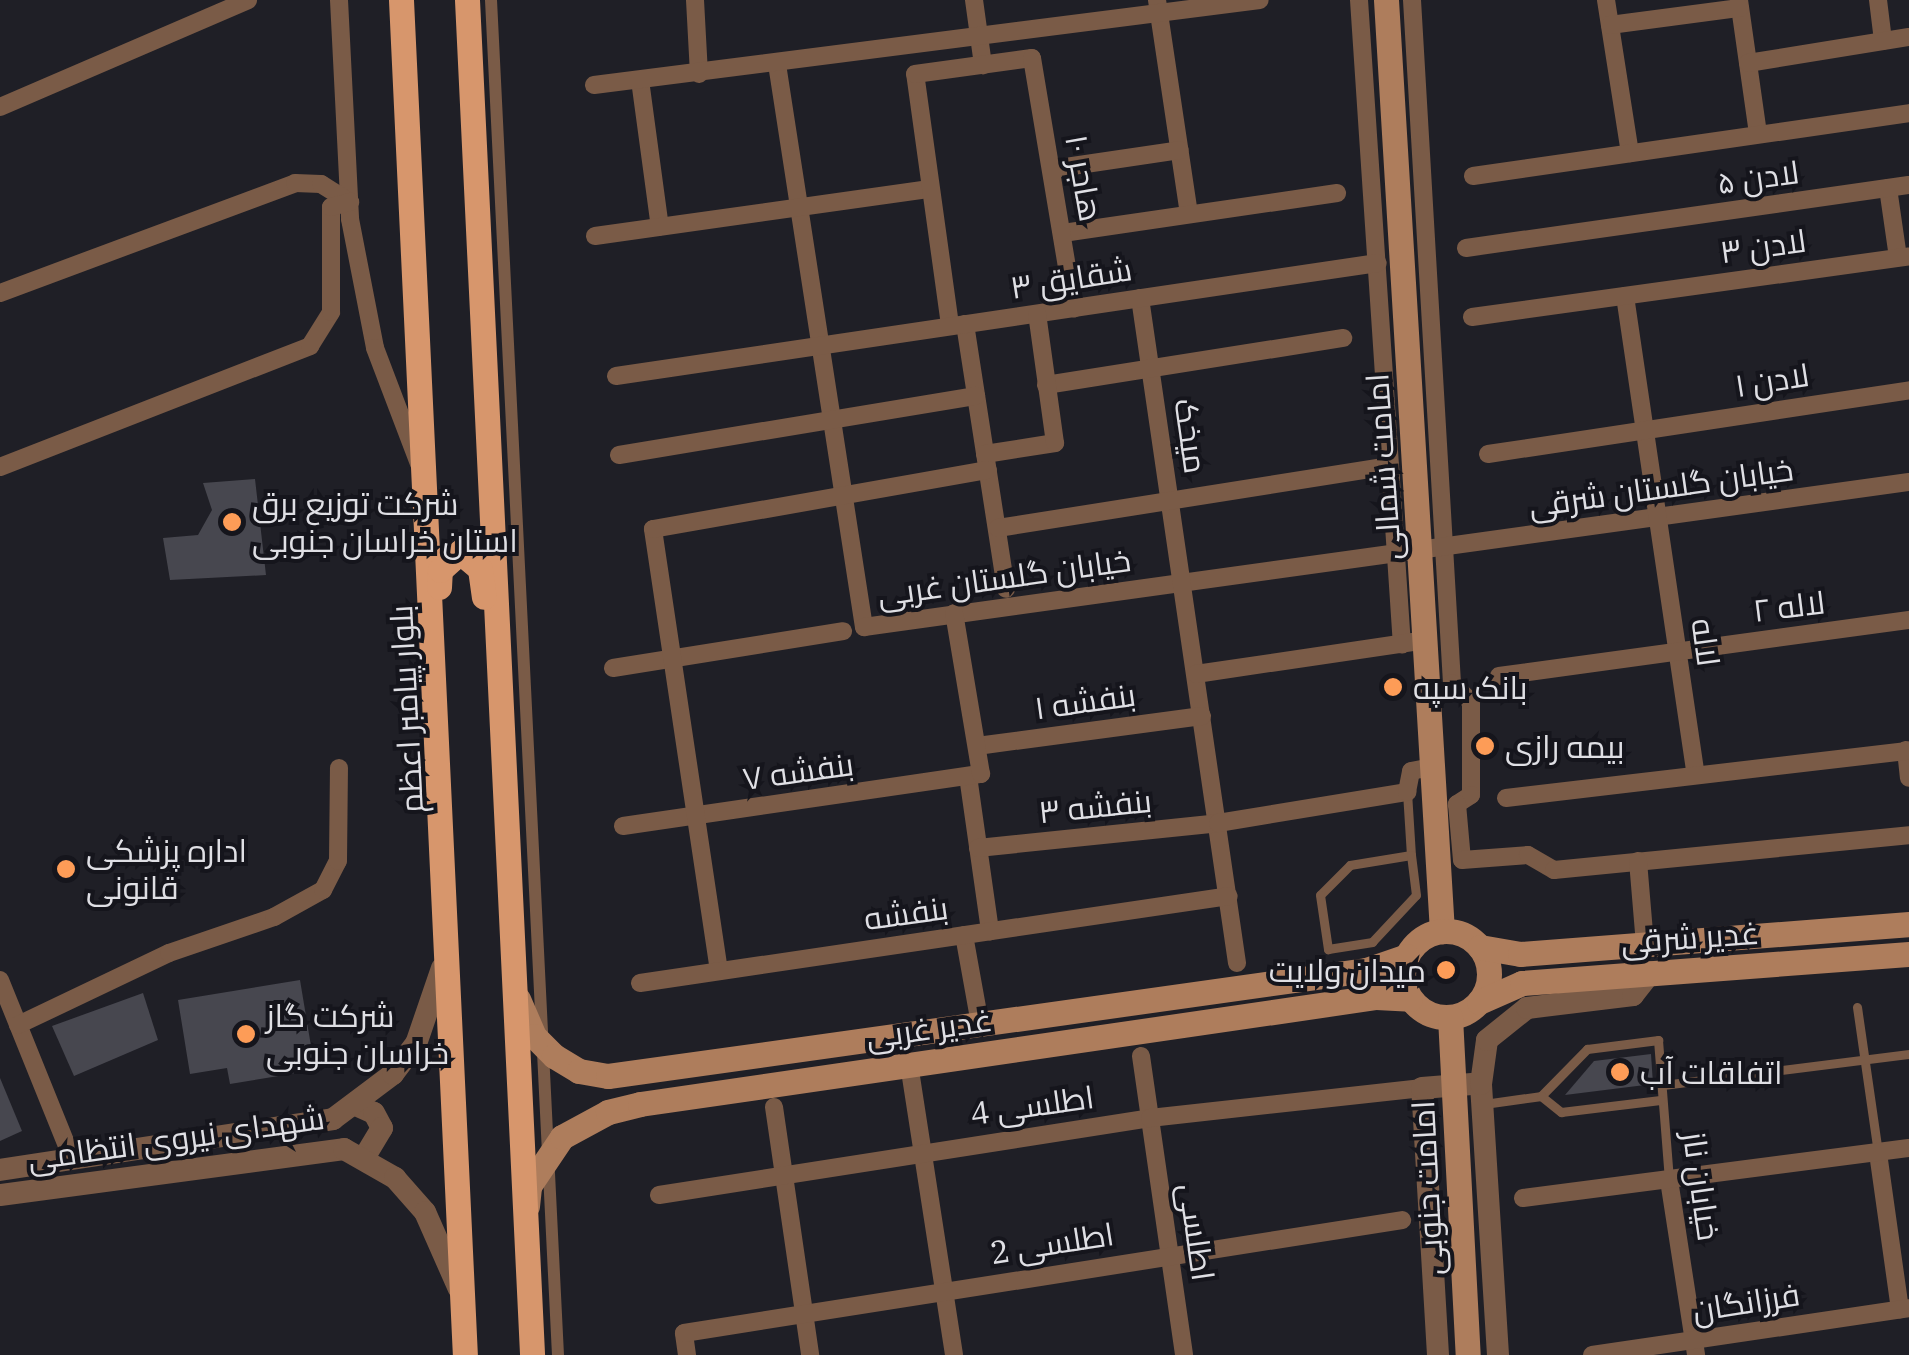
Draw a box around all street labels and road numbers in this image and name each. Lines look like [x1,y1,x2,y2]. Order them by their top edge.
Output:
street label: هاجر ۱۰ [1057,132,1111,224]
street label: لادن ۵ [1715,152,1801,202]
street label: لادن ۳ [1718,221,1808,271]
street label: شقایق ۳ [1007,249,1135,307]
street label: لادن ۱ [1732,355,1812,405]
street label: امامت شمالی [1357,372,1409,562]
street label: میخک [1167,396,1215,476]
street label: خیابان گلستان شرقی [1526,449,1796,525]
street label: خیابان گلستان غربی [875,540,1133,614]
street label: لاله ۲ [1751,583,1827,629]
street label: بلوار پیامبر اعظم [381,604,431,814]
street label: لاله [1684,616,1728,668]
street label: بنفشه ۱ [1032,675,1138,727]
street label: بنفشه ۷ [740,744,856,798]
street label: بنفشه ۳ [1037,781,1153,831]
street label: بنفشه [862,888,950,938]
street label: غدیر شرقی [1620,913,1760,961]
street label: غدیر غربی [863,1000,995,1056]
street label: اطلسی 4 [968,1077,1096,1133]
street label: شهدای نیروی انتظامی [25,1098,327,1178]
street label: امامت جنوبی [1403,1100,1451,1276]
street label: خیابان ناز [1675,1129,1729,1243]
street label: اطلسی [1171,1181,1223,1283]
street label: اطلسی 2 [987,1214,1117,1272]
street label: فرزانگان [1690,1275,1802,1329]

